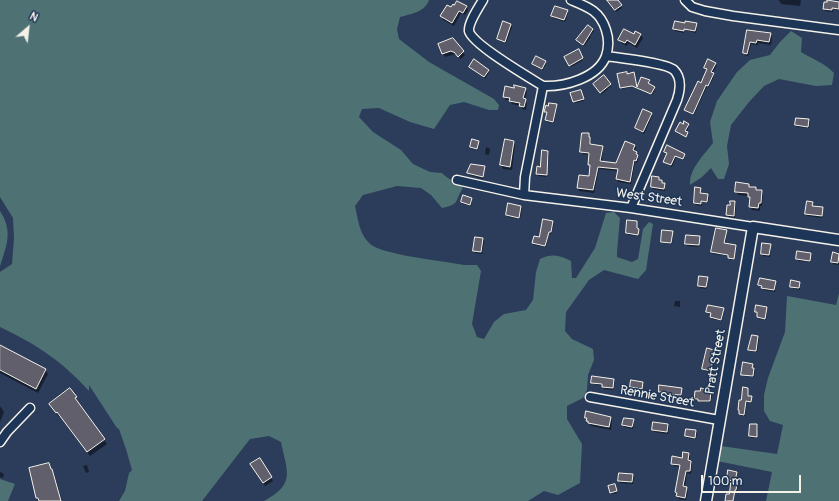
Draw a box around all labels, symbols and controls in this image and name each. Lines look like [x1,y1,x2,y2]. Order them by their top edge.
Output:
north arrow [8,8,48,48]
text: N [28,9,40,24]
street label: West Street [615,186,683,210]
street label: Pratt Street [703,328,729,396]
street label: Rennie Street [619,383,695,411]
scale bar [703,467,803,493]
text: 100 m [708,474,742,489]

